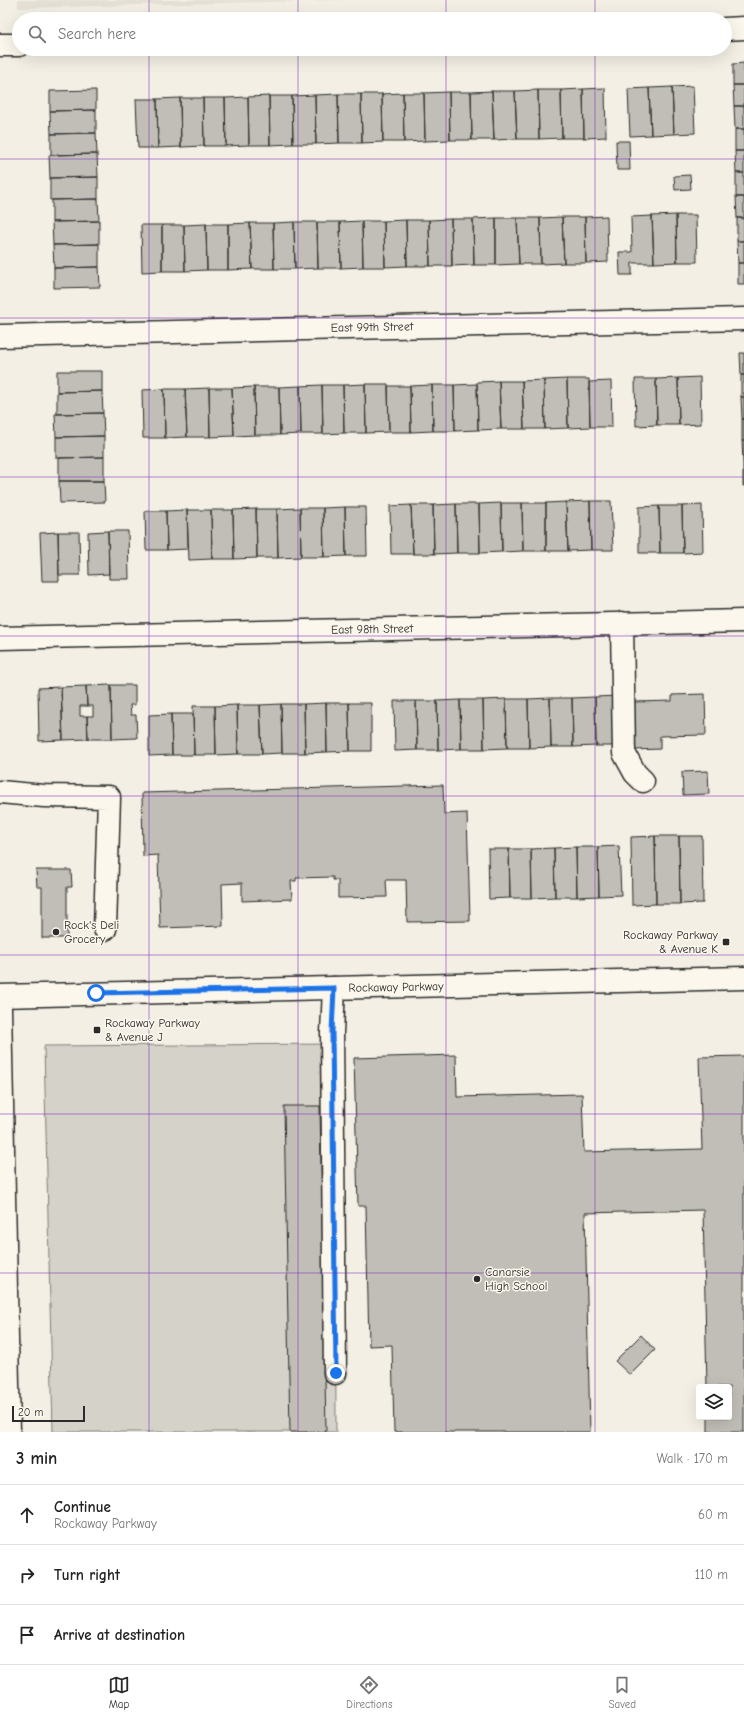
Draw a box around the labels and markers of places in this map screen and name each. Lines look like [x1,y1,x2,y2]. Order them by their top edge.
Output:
place label: Rock's Deli Grocery [64,918,119,946]
marker: Rock's Deli Grocery [51,927,61,937]
place label: Rockaway Parkway & Avenue K [623,928,719,956]
marker: Rockaway Parkway & Avenue K [721,937,731,947]
place label: Rockaway Parkway & Avenue J [105,1016,201,1044]
marker: Rockaway Parkway & Avenue J [92,1025,102,1035]
place label: Canarsie High School [485,1265,547,1293]
marker: Canarsie High School [472,1274,482,1284]

